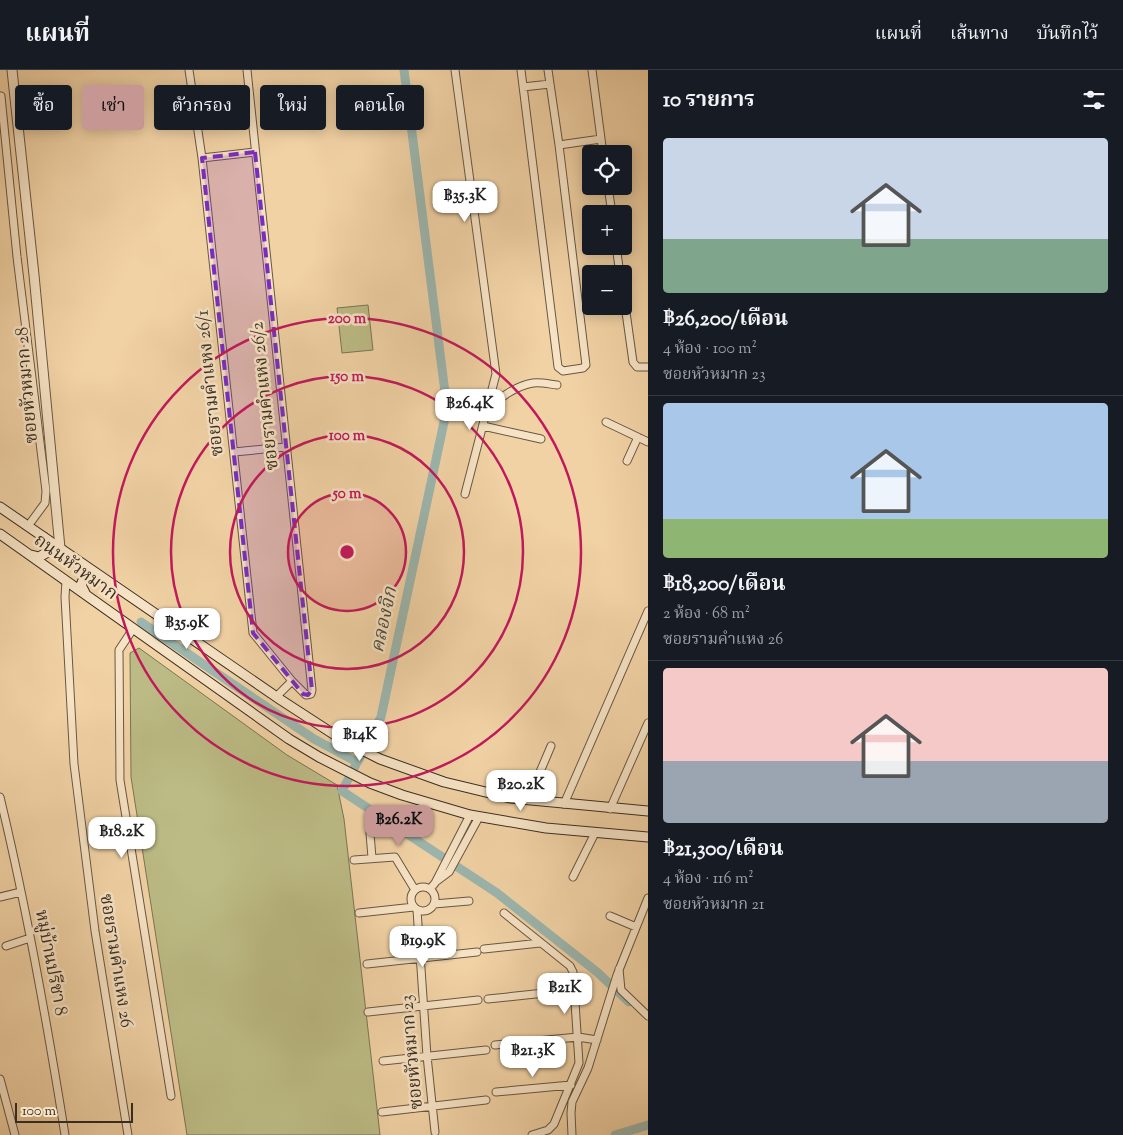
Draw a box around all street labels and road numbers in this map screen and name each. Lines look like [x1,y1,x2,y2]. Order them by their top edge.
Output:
street label: ซอยรามคำแหง 26/1 [190,308,232,458]
street label: ซอยรามคำแหง 26/2 [245,320,287,472]
street label: ซอยหัวหมาก 28 [10,326,46,444]
street label: ถนนหัวหมาก [28,529,122,607]
street label: ซอยรามคำแหง 26 [92,892,138,1030]
street label: หมู่บ้านปรีชา 8 [27,908,73,1018]
street label: ซอยหัวหมาก 23 [395,994,431,1110]

